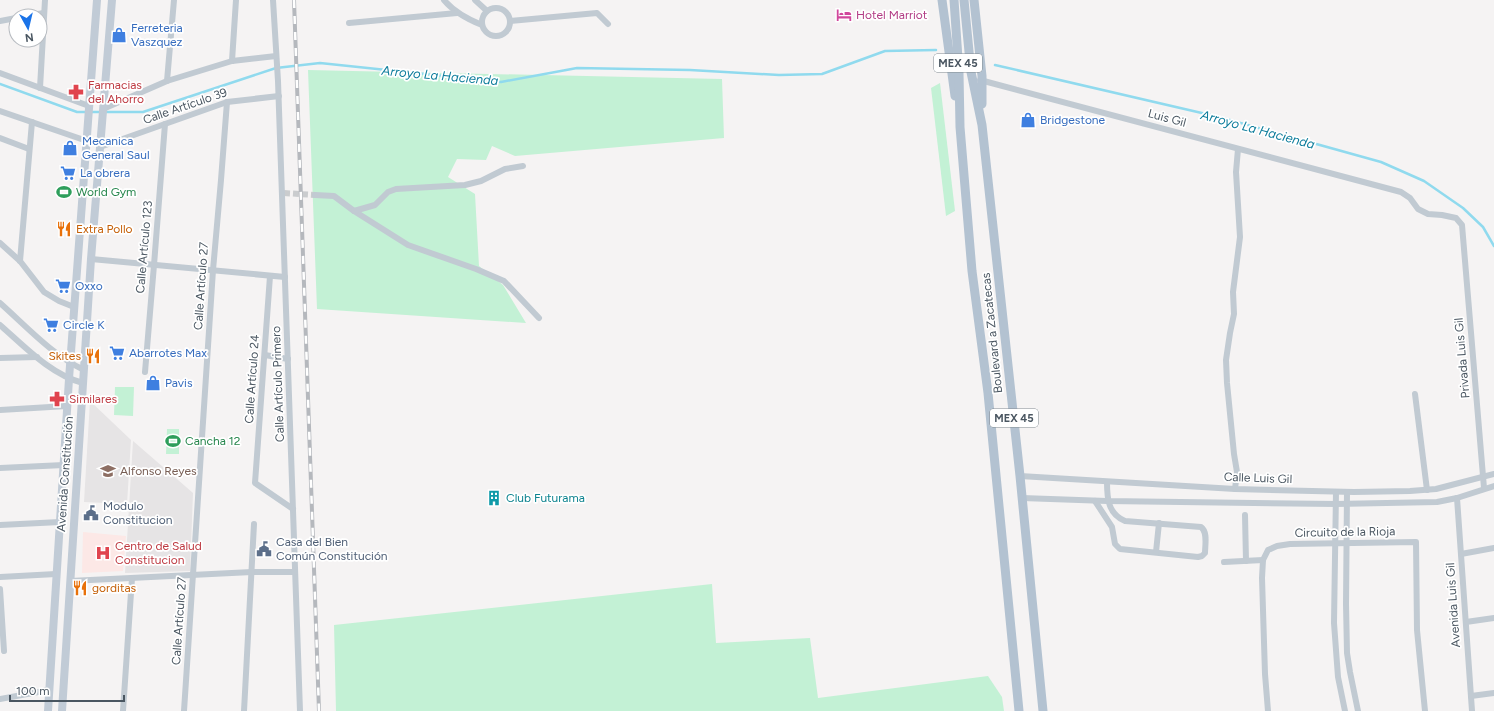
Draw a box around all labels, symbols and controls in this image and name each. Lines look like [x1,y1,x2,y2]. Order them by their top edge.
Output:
hotel icon: Hotel Marriot [835,6,853,24]
north arrow [8,8,48,48]
place label: Hotel Marriot [856,8,928,22]
place label: Ferreteria Vaszquez [131,21,183,49]
shop icon: Ferreteria Vaszquez [110,26,128,44]
text: N [24,30,34,44]
road number: MEX 45 [934,54,982,72]
water label: Arroyo La Hacienda [380,63,499,88]
place label: Farmacias del Ahorro [88,78,144,106]
pharmacy icon: Farmacias del Ahorro [67,83,85,101]
street label: Calle Artículo 39 [141,85,229,127]
street label: Luis Gil [1146,106,1188,130]
water label: Arroyo La Hacienda [1198,107,1317,152]
shop icon: Bridgestone [1019,111,1037,129]
place label: Bridgestone [1040,113,1106,127]
place label: Mecanica General Saul [82,134,150,162]
shop icon: Mecanica General Saul [61,139,79,157]
supermarket icon: La obrera [59,164,77,182]
place label: La obrera [80,166,130,180]
sports icon: World Gym [55,183,73,201]
place label: World Gym [76,185,136,199]
street label: Calle Artículo 123 [133,200,155,294]
restaurant icon: Extra Pollo [55,220,73,238]
place label: Extra Pollo [76,222,133,236]
street label: Calle Artículo 27 [191,241,211,330]
street label: Boulevard a Zacatecas [979,272,1005,394]
supermarket icon: Oxxo [54,277,72,295]
place label: Oxxo [75,279,103,293]
supermarket icon: Circle K [42,316,60,334]
street label: Privada Luis Gil [1452,317,1472,399]
place label: Circle K [63,318,105,332]
street label: Calle Artículo Primero [269,326,287,442]
street label: Calle Artículo 24 [242,334,262,424]
supermarket icon: Abarrotes Max [108,344,126,362]
place label: Abarrotes Max [129,346,207,360]
restaurant icon: Skites [84,347,102,365]
place label: Skites [48,349,81,363]
shop icon: Pavis [144,374,162,392]
place label: Pavis [165,376,193,390]
pharmacy icon: Similares [48,390,66,408]
place label: Similares [69,392,118,406]
road number: MEX 45 [990,409,1038,427]
street label: Avenida Constitución [54,416,76,532]
sports icon: Cancha 12 [164,432,182,450]
place label: Cancha 12 [185,434,240,448]
school or university icon: Alfonso Reyes [99,462,117,480]
place label: Alfonso Reyes [120,464,197,478]
street label: Calle Luis Gil [1224,470,1292,486]
building icon: Club Futurama [485,489,503,507]
place label: Club Futurama [506,491,585,505]
place label: Modulo Constitucion [103,499,173,527]
public building icon: Modulo Constitucion [82,504,100,522]
street label: Circuito de la Rioja [1294,524,1396,540]
place label: Casa del Bien Común Constitución [276,535,388,563]
place label: Centro de Salud Constitucion [115,539,202,567]
public building icon: Casa del Bien Común Constitución [255,540,273,558]
hospital icon: Centro de Salud Constitucion [94,544,112,562]
street label: Avenida Luis Gil [1443,562,1463,648]
street label: Calle Artículo 27 [169,576,189,665]
restaurant icon: gorditas [71,579,89,597]
place label: gorditas [92,581,137,595]
scale bar [10,677,124,703]
text: 100 m [16,684,50,698]

